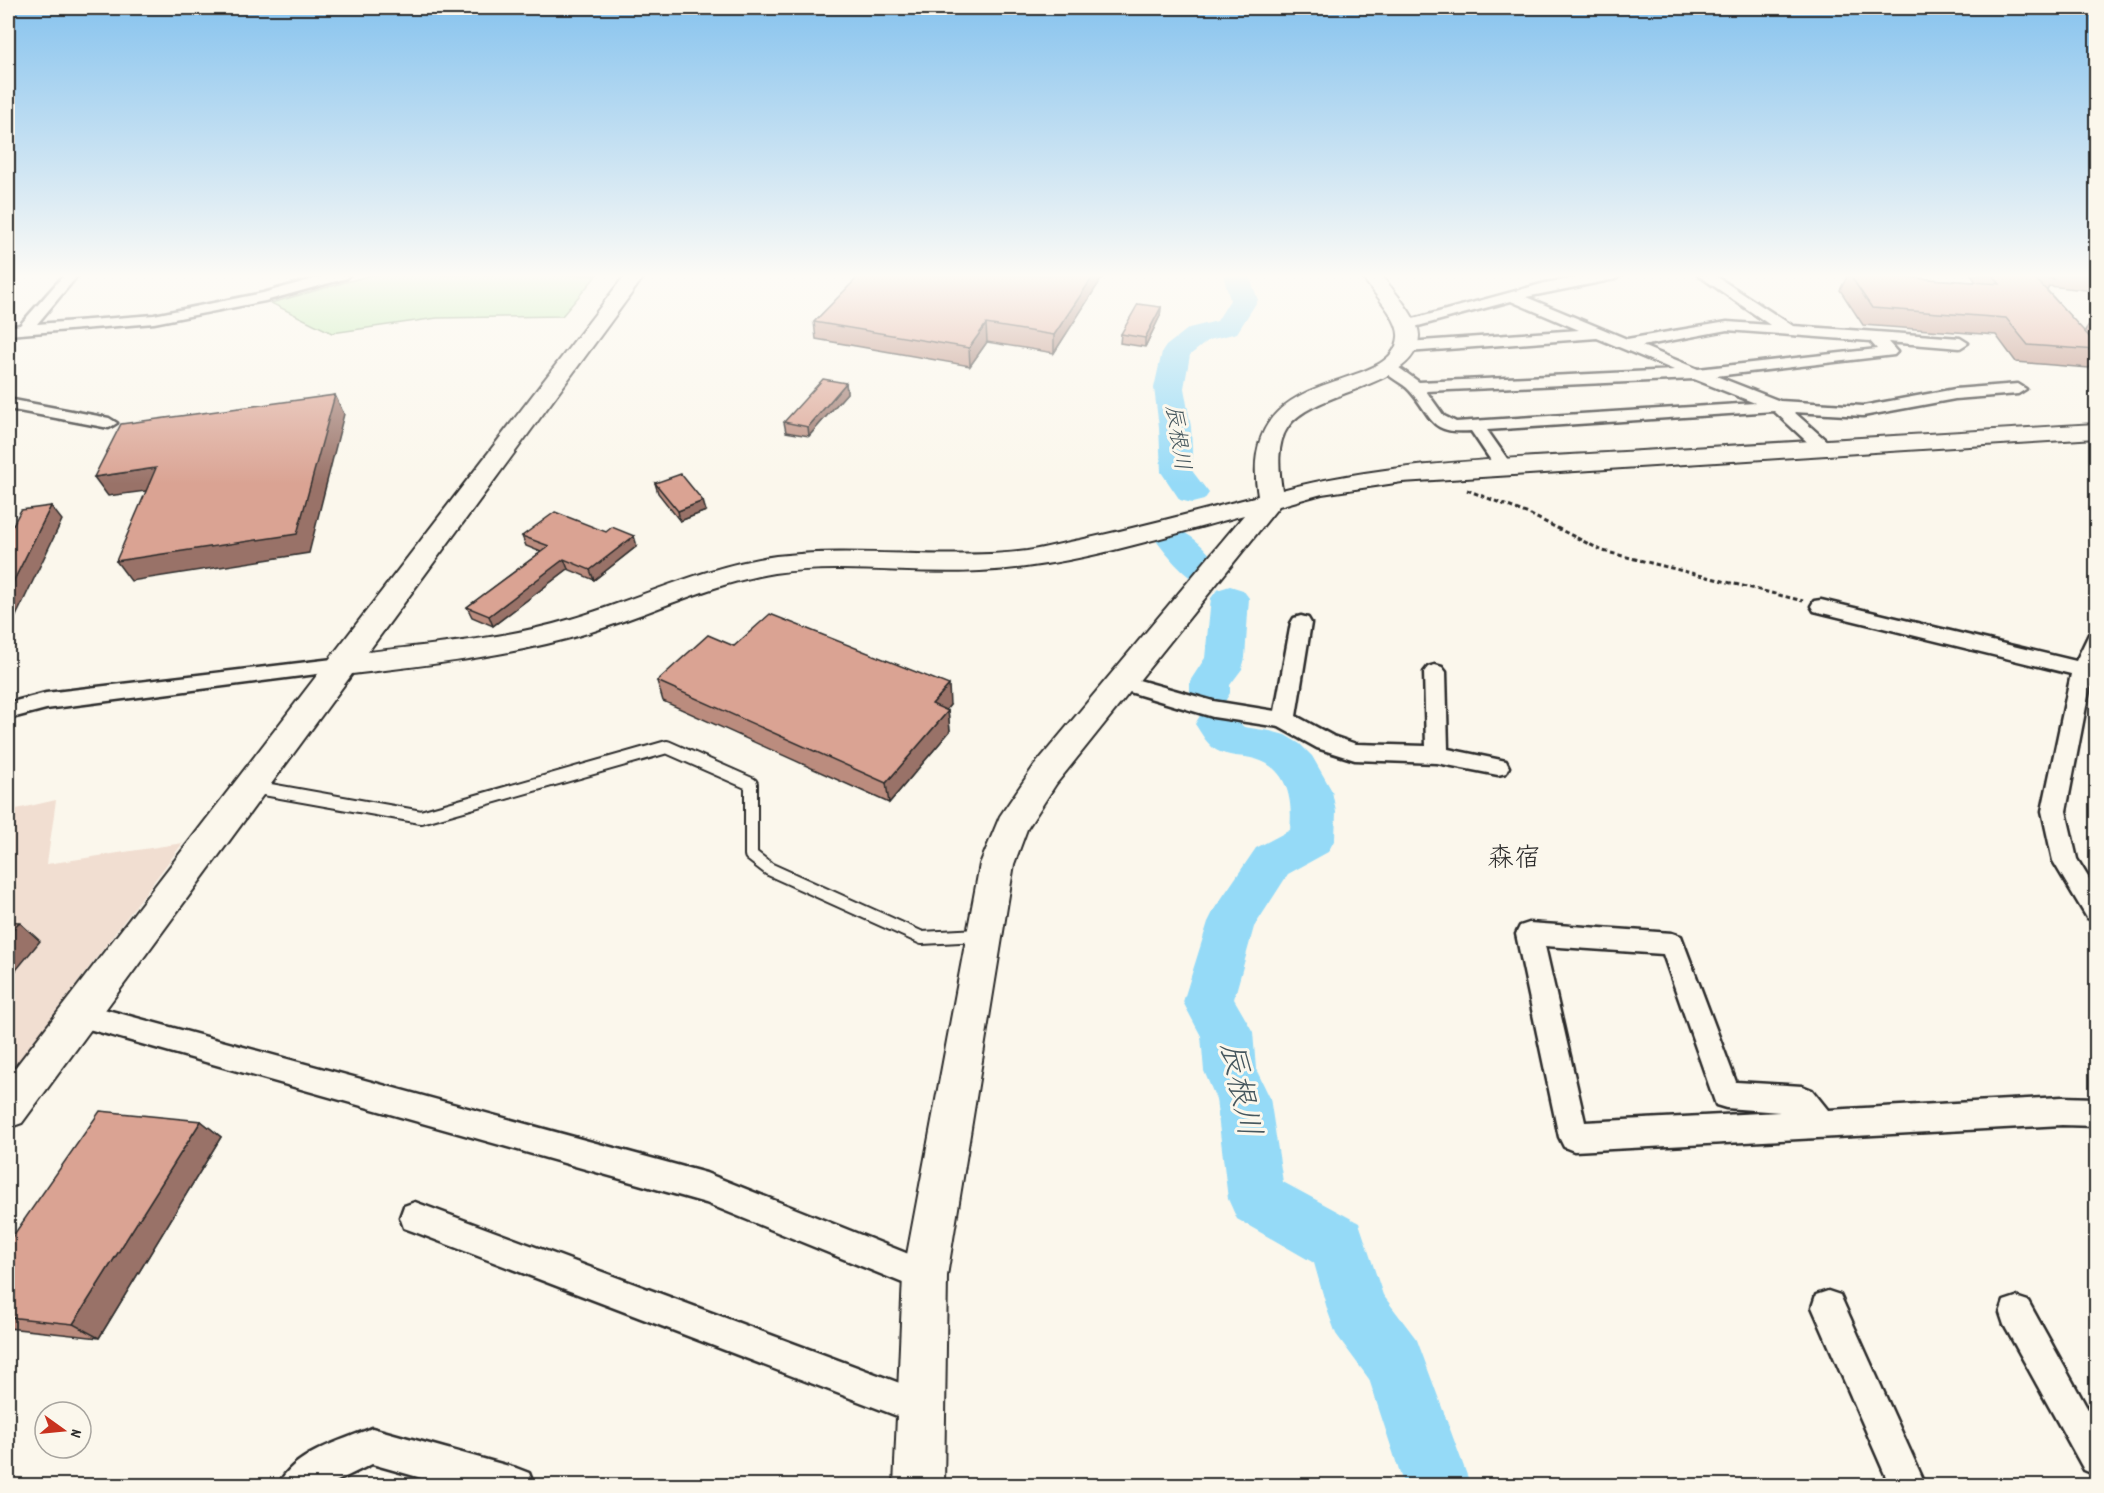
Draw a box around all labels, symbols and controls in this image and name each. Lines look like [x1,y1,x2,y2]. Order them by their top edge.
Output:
water label: 辰根川 [1156,403,1196,473]
district label: 森宿 [1487,841,1541,880]
water label: 辰根川 [1205,1038,1269,1142]
north arrow [33,1400,93,1460]
text: N [63,1426,87,1440]

